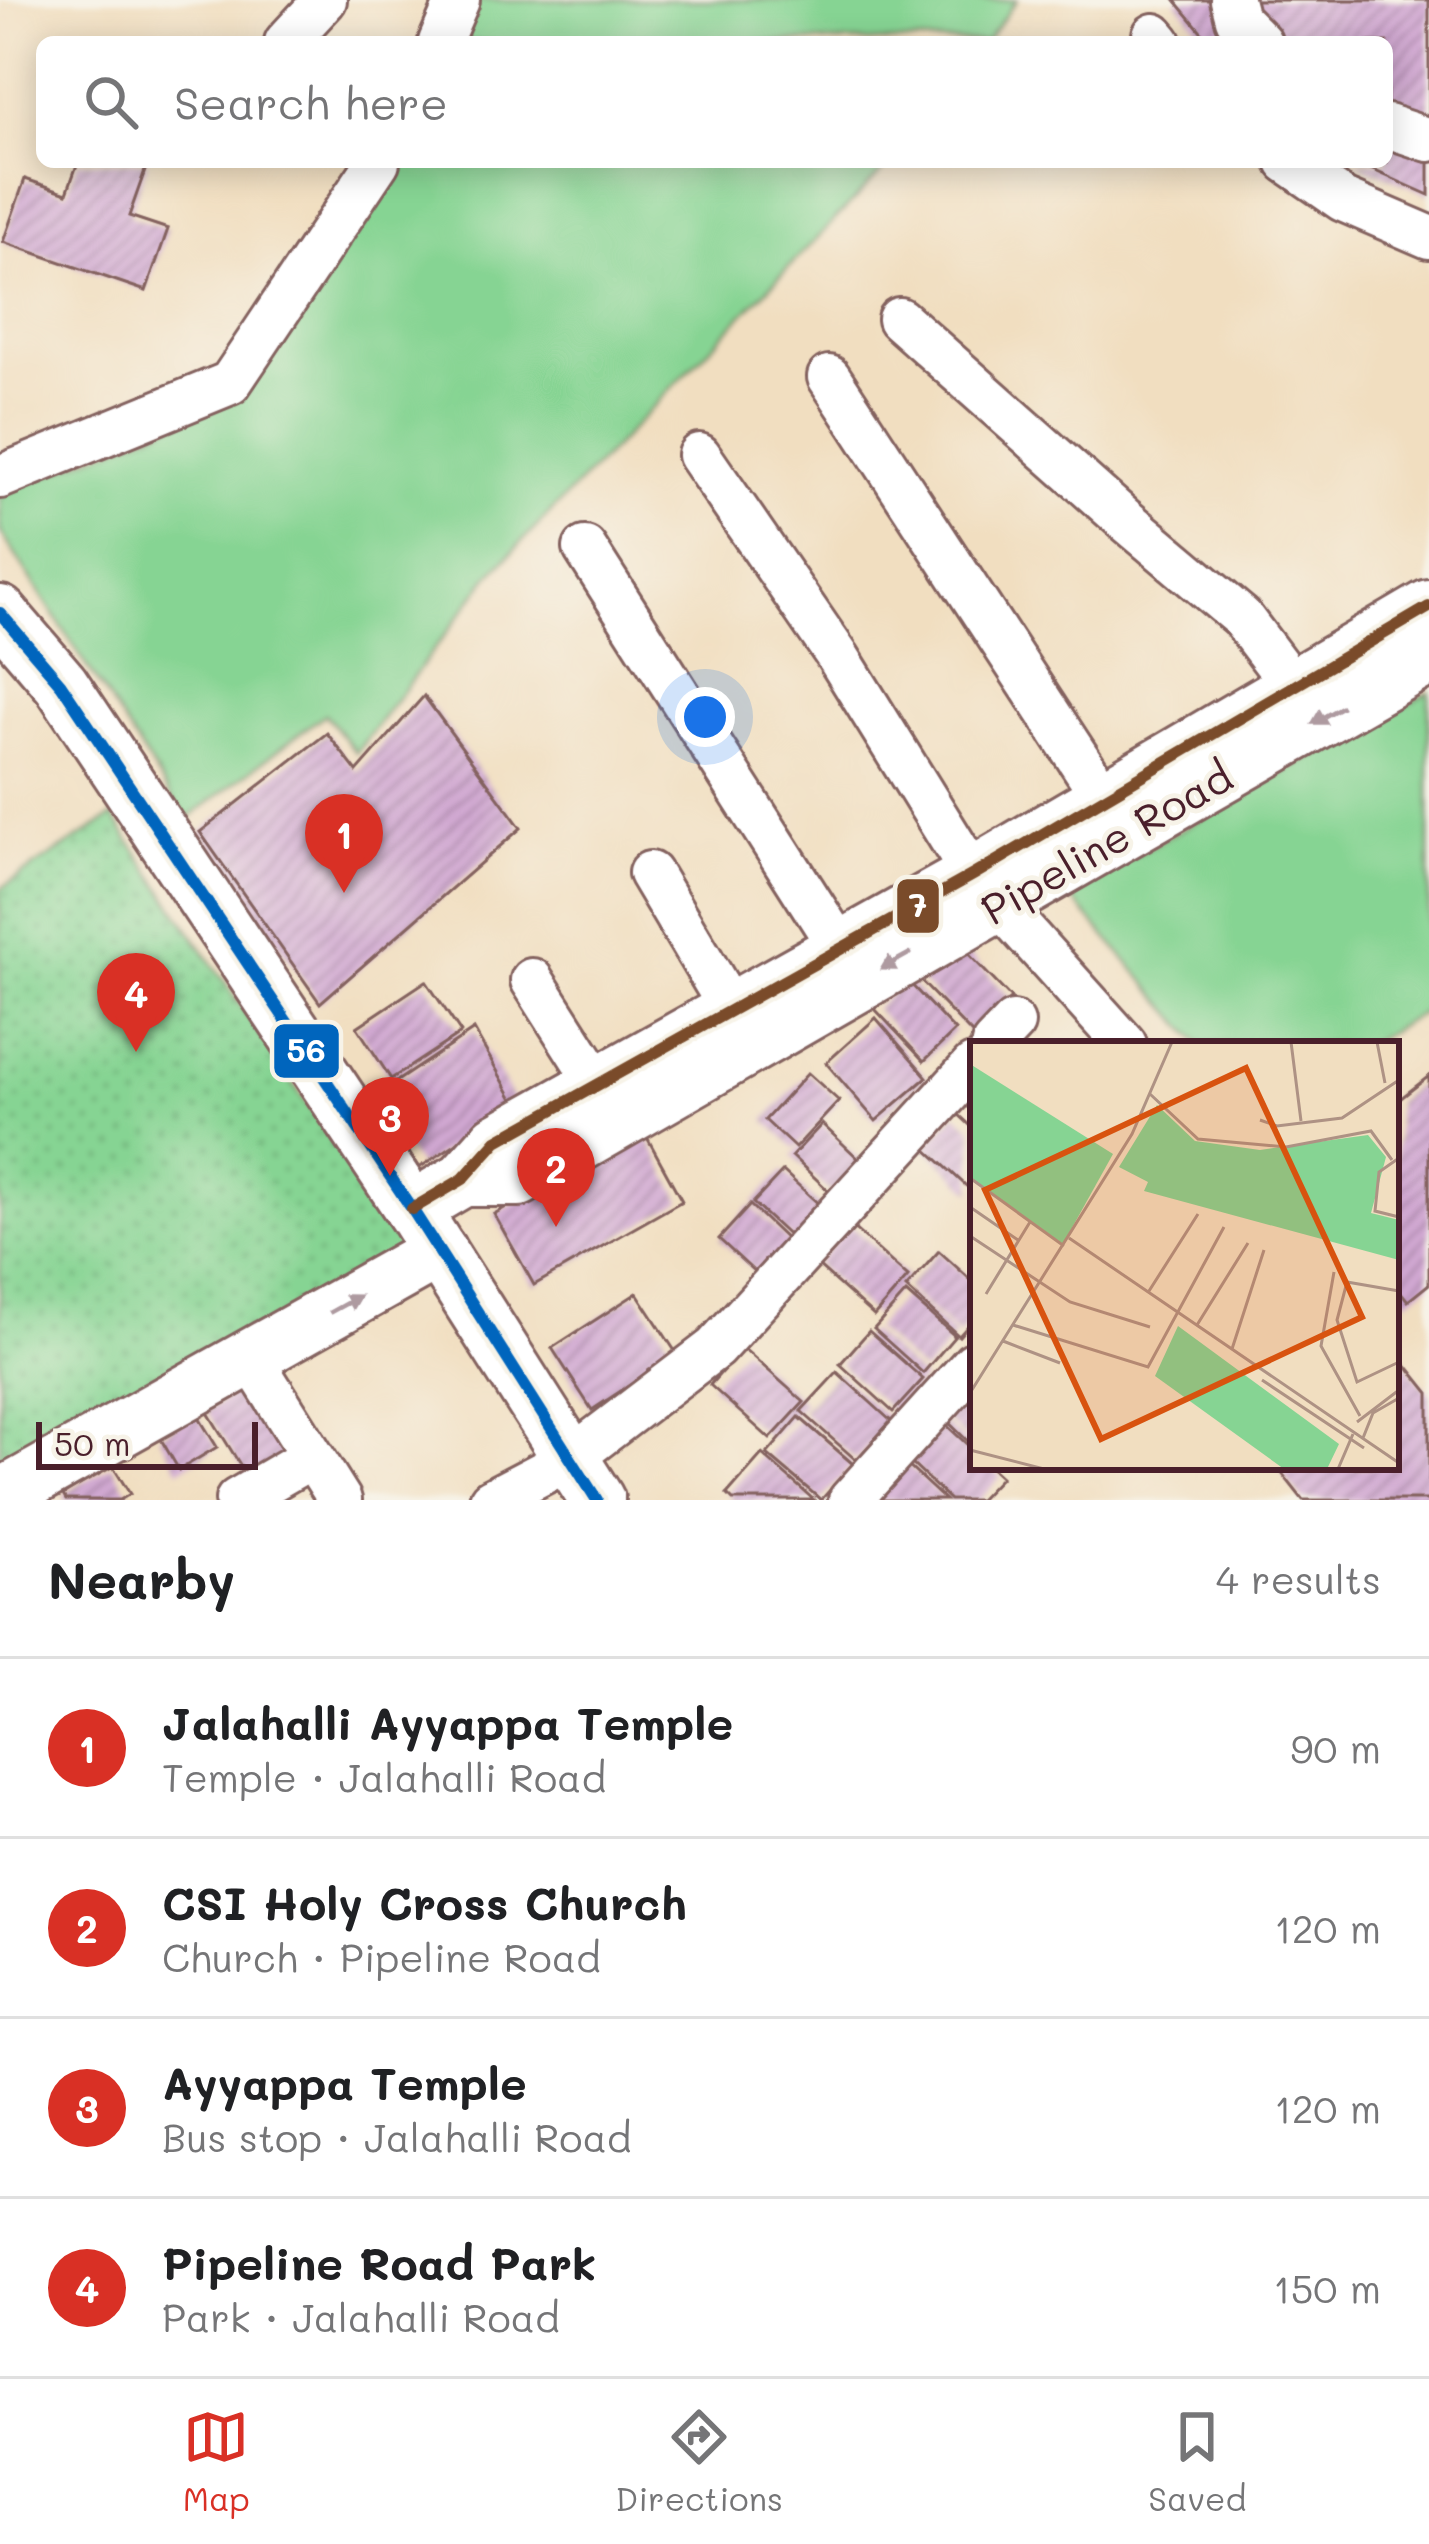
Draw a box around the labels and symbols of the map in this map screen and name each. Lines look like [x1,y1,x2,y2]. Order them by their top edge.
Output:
your location [675,687,735,747]
one-way arrow [1311,703,1344,724]
street label: Pipeline Road [971,748,1241,936]
pin: 1 [305,794,383,893]
line badge: 7 [895,877,941,935]
text: 7 [909,882,927,925]
one-way arrow [879,950,913,971]
pin: 4 [97,953,175,1052]
line badge: 56 [272,1022,341,1080]
text: 56 [286,1027,326,1070]
inset map [970,1041,1399,1470]
pin: 3 [351,1077,429,1176]
pin: 2 [517,1128,595,1227]
one-way arrow [327,1294,362,1315]
scale bar [36,1416,258,1469]

